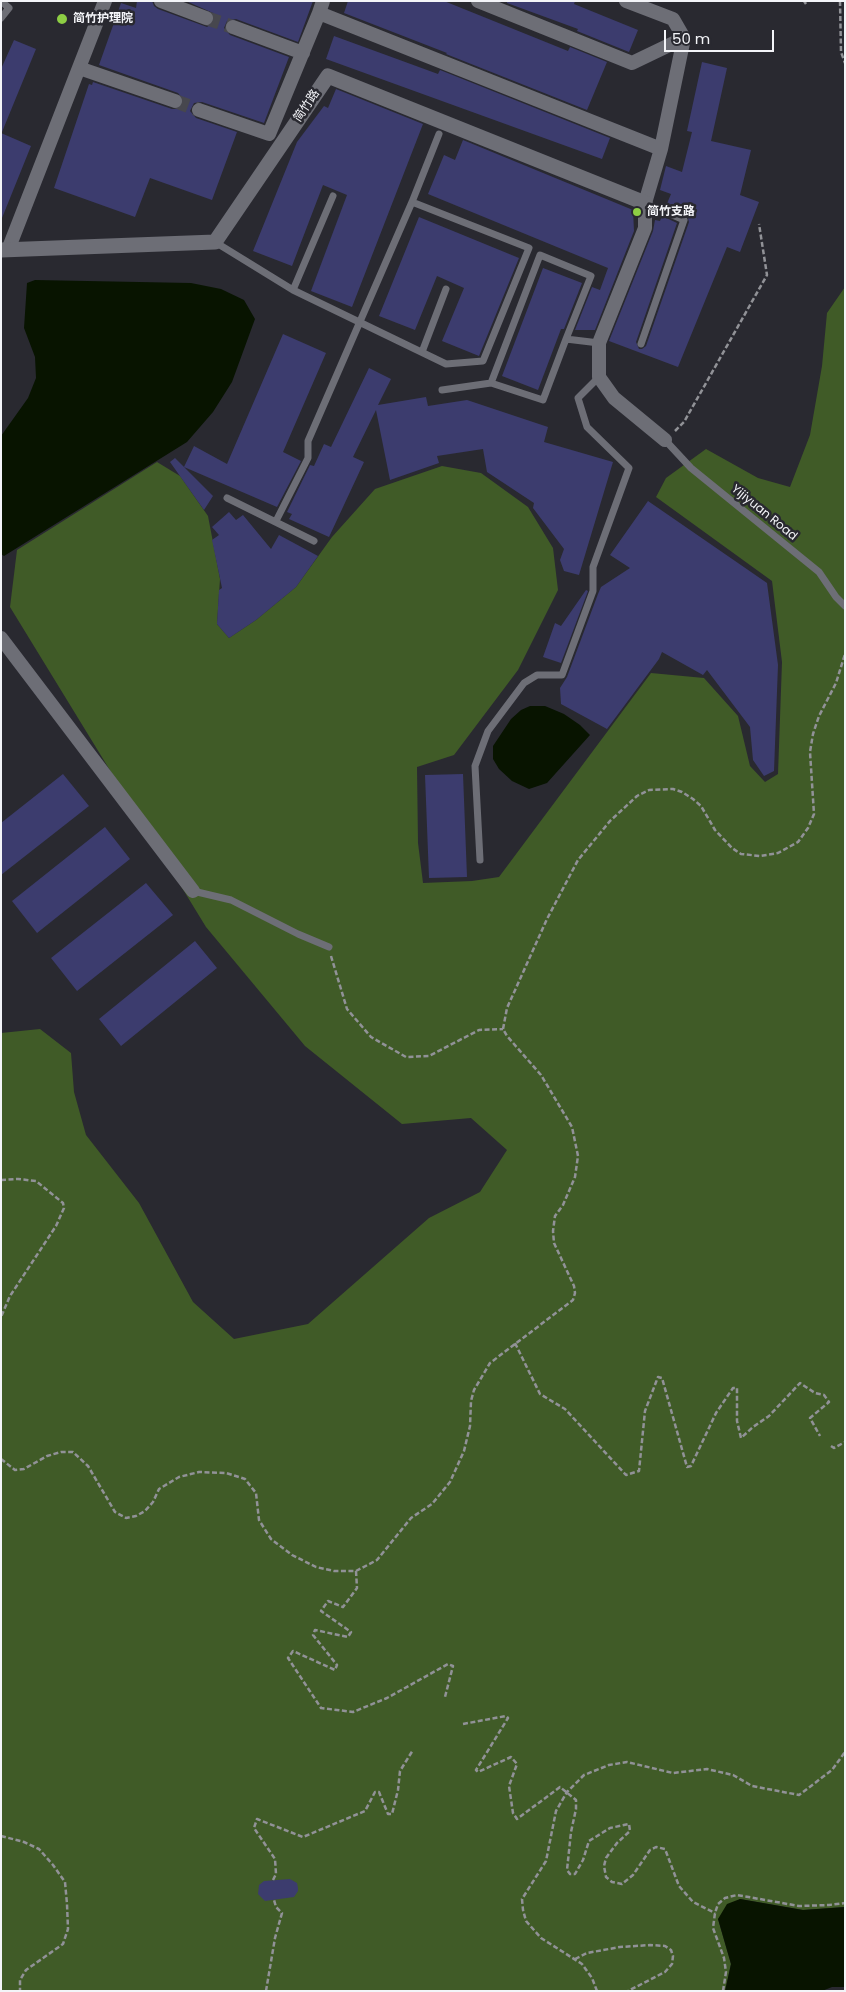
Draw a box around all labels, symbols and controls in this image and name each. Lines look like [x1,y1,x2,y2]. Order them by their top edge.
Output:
marker: 简竹护理院 [55,12,69,26]
place label: 简竹护理院 [73,12,133,26]
scale bar [666,20,776,52]
text: 50 m [672,28,710,49]
street label: 简竹路 [291,87,323,125]
place label: 简竹支路 [647,205,695,219]
marker: 简竹支路 [631,206,643,218]
street label: Yijiyuan Road [728,482,800,544]

